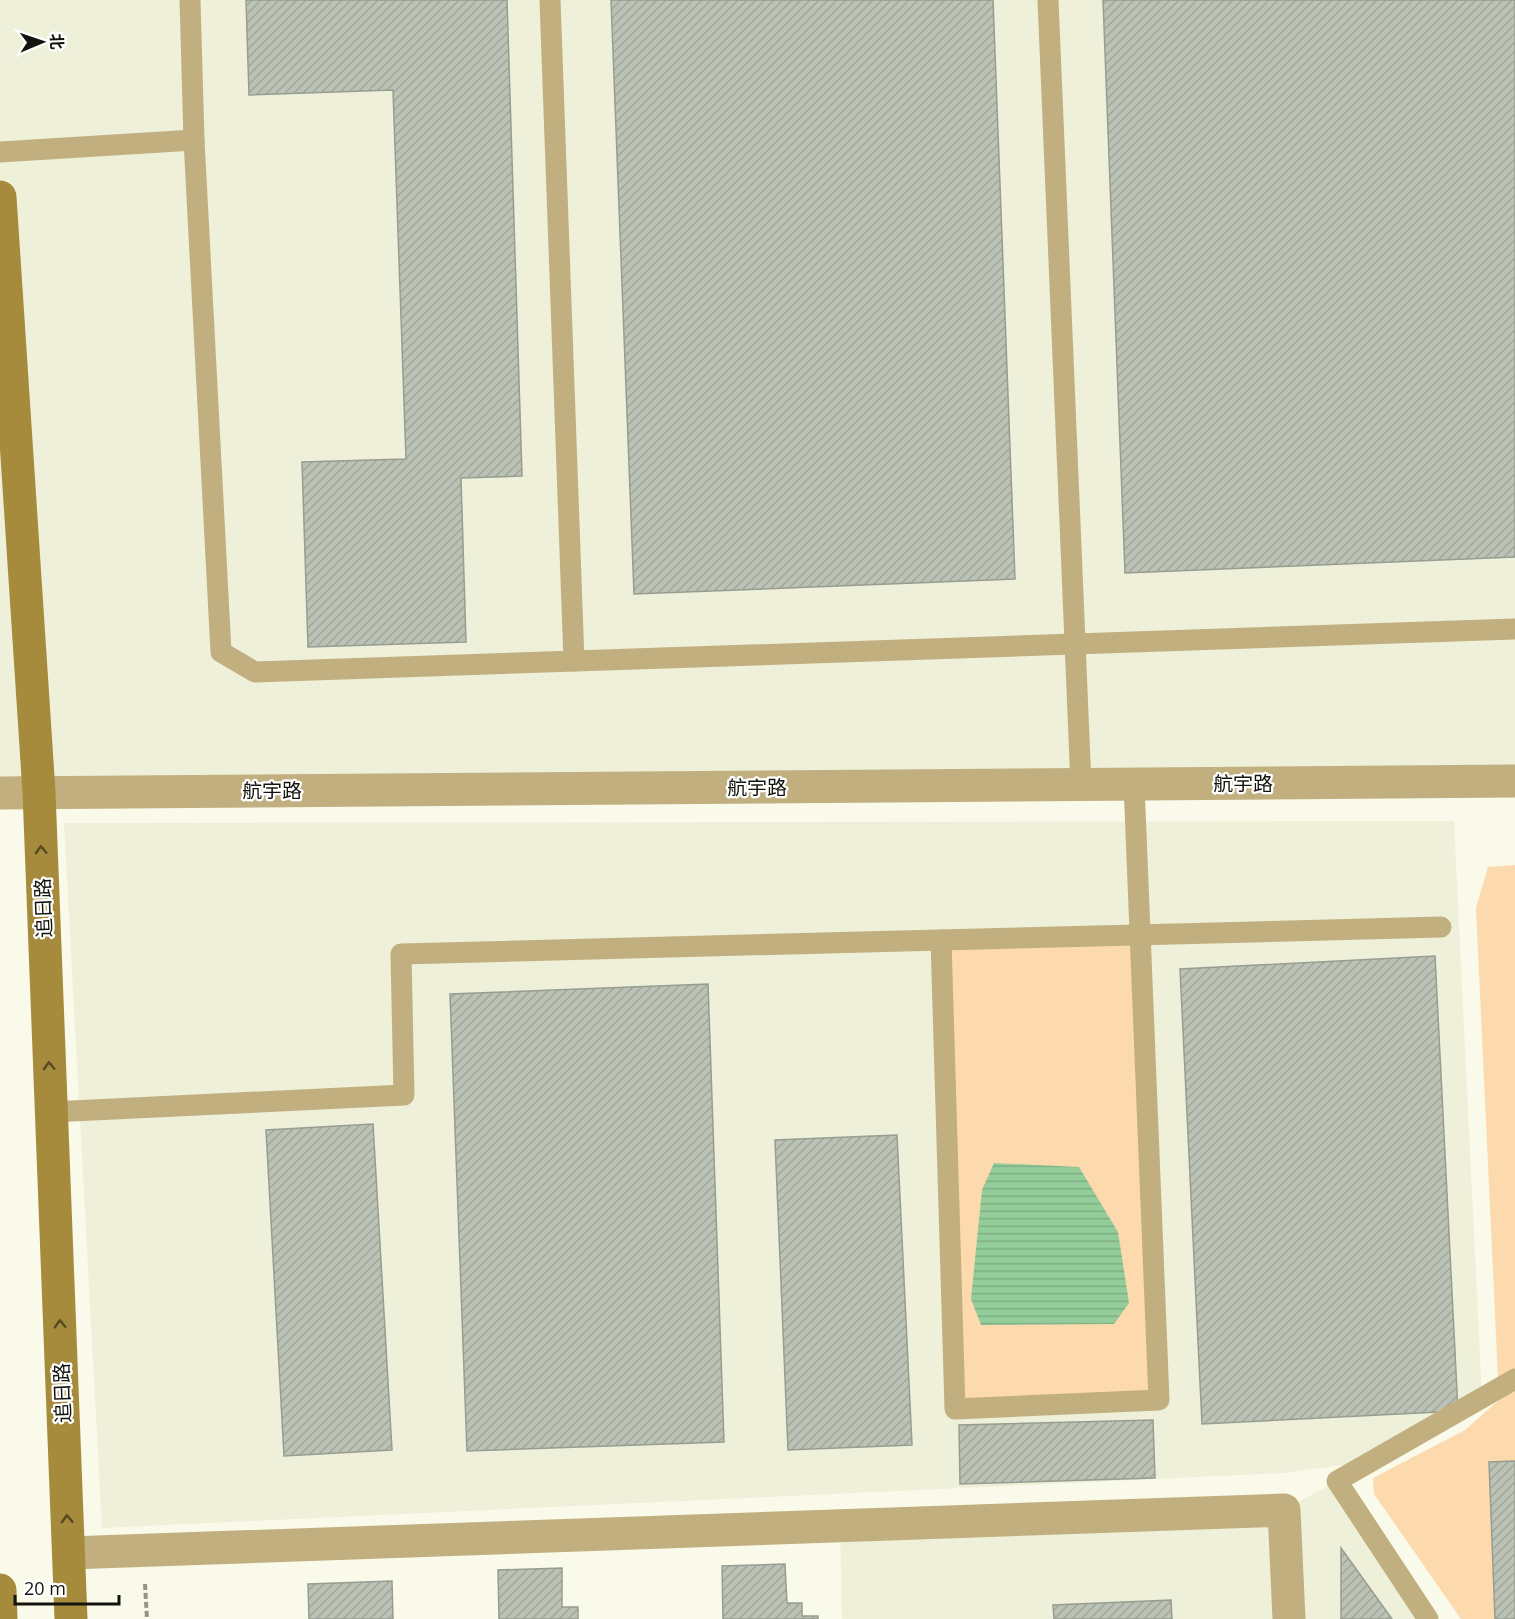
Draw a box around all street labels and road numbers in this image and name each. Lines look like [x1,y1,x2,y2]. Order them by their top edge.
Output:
street label: 航宇路 [1213,770,1273,797]
street label: 航宇路 [727,774,787,801]
street label: 航宇路 [242,777,302,804]
street label: 追日路 [28,878,58,938]
street label: 追日路 [47,1363,77,1423]

